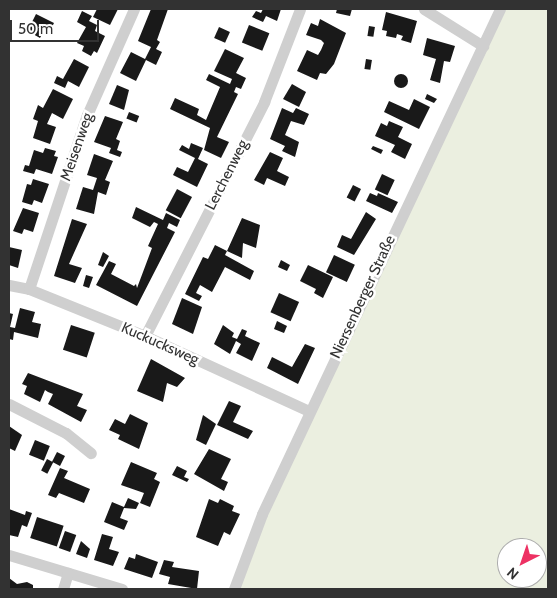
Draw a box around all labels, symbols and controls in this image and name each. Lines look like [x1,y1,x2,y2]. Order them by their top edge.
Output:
scale bar [12,10,101,42]
text: 50 m [18,20,53,38]
street label: Meisenweg [57,111,97,183]
street label: Lerchenweg [202,137,252,213]
street label: Niersenberger Straße [327,233,399,361]
street label: Kuckucksweg [118,319,202,369]
north arrow [497,538,547,588]
text: N [503,564,522,584]

